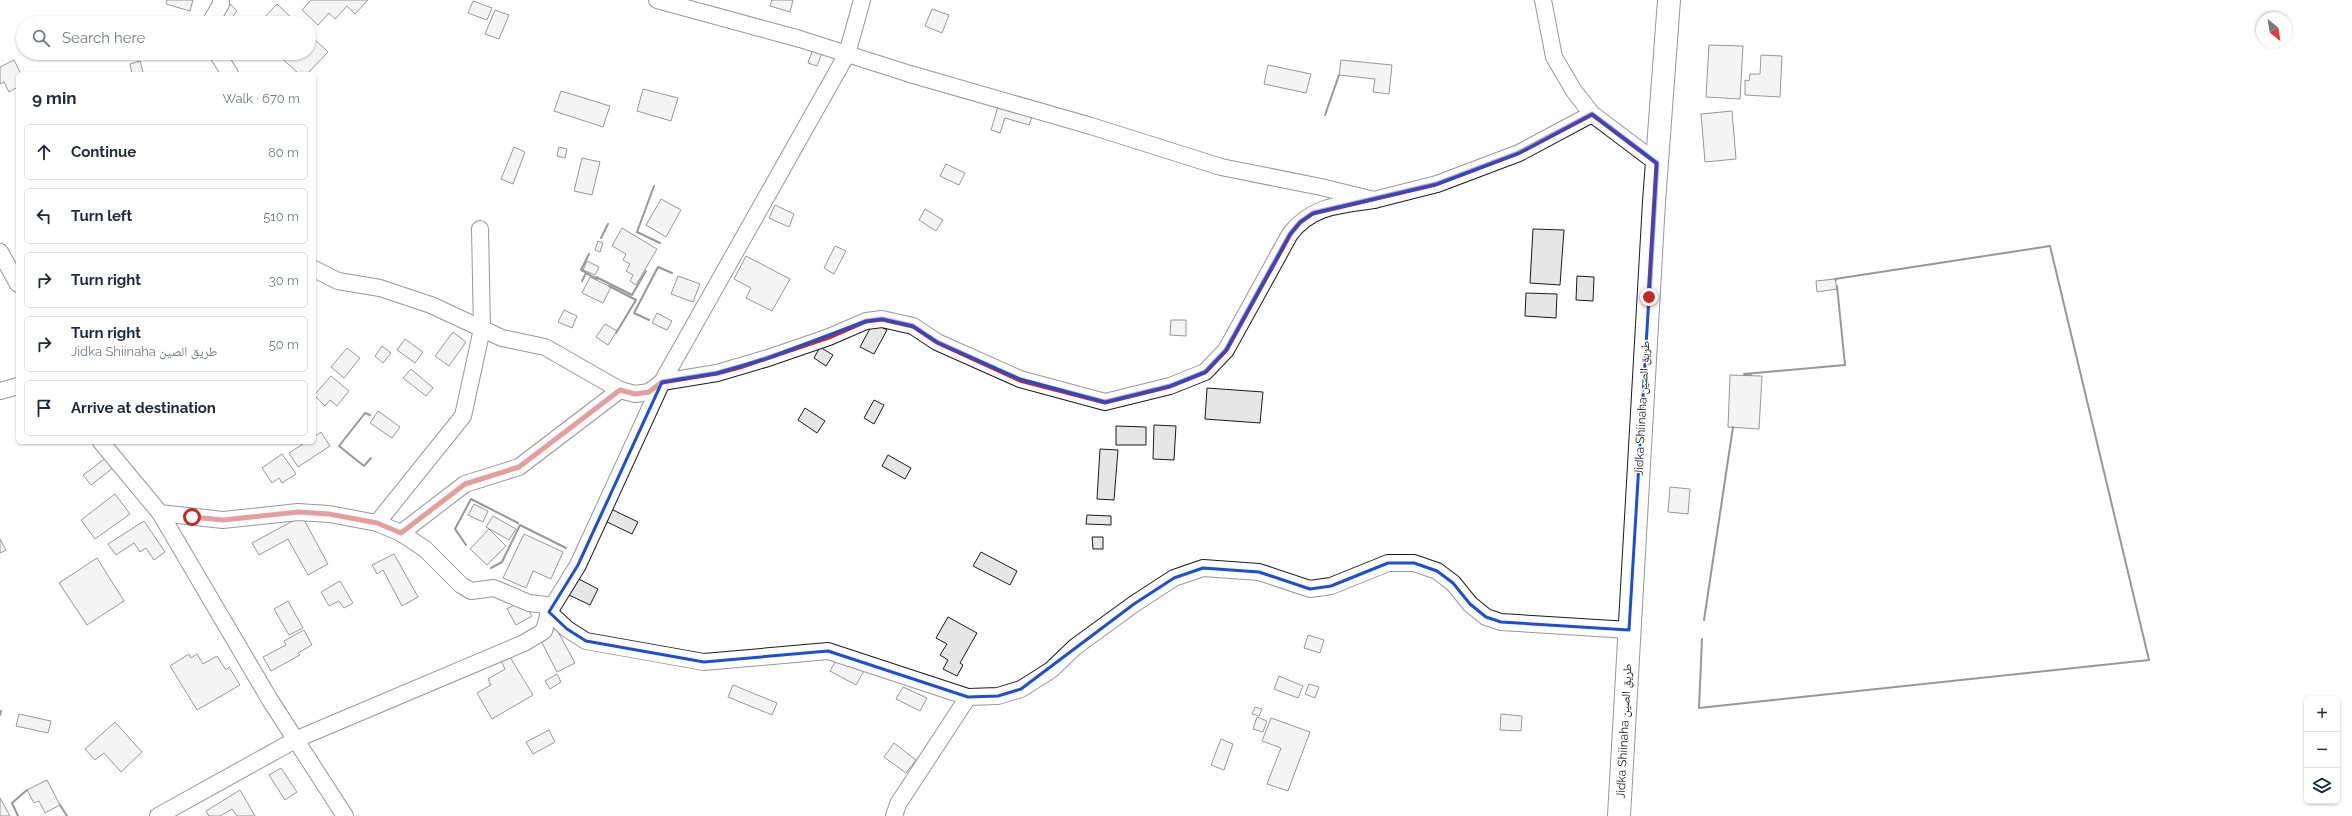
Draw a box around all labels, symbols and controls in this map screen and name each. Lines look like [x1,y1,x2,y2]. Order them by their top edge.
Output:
north arrow [2256,12,2292,48]
search box [16,16,316,60]
icon: search [30,27,52,49]
text: Search here [62,29,145,47]
text: 9 min [32,88,77,108]
text: Walk · 670 m [223,91,300,106]
icon: ahead [33,141,55,163]
text: Continue [71,143,136,161]
text: 80 m [268,145,299,160]
icon: left [33,205,55,227]
text: Turn left [71,207,132,225]
text: 510 m [263,209,299,224]
icon: right [33,269,55,291]
text: Turn right [71,271,141,289]
text: 30 m [269,273,299,288]
route end [1640,288,1658,306]
text: Turn right [71,324,141,342]
icon: right [33,333,55,355]
text: 50 m [269,337,299,352]
street label: Jidka Shiinaha طريق الصين [1631,340,1653,476]
text: Jidka Shiinaha طريق الصين [71,344,217,359]
icon: arrive [33,397,55,419]
text: Arrive at destination [71,399,216,417]
route start [183,508,201,526]
street label: Jidka Shiinaha طريق الصين [1613,663,1635,799]
map controls [2304,696,2340,804]
button: + [2304,696,2340,732]
button: − [2304,732,2340,768]
button: layers [2304,768,2340,804]

